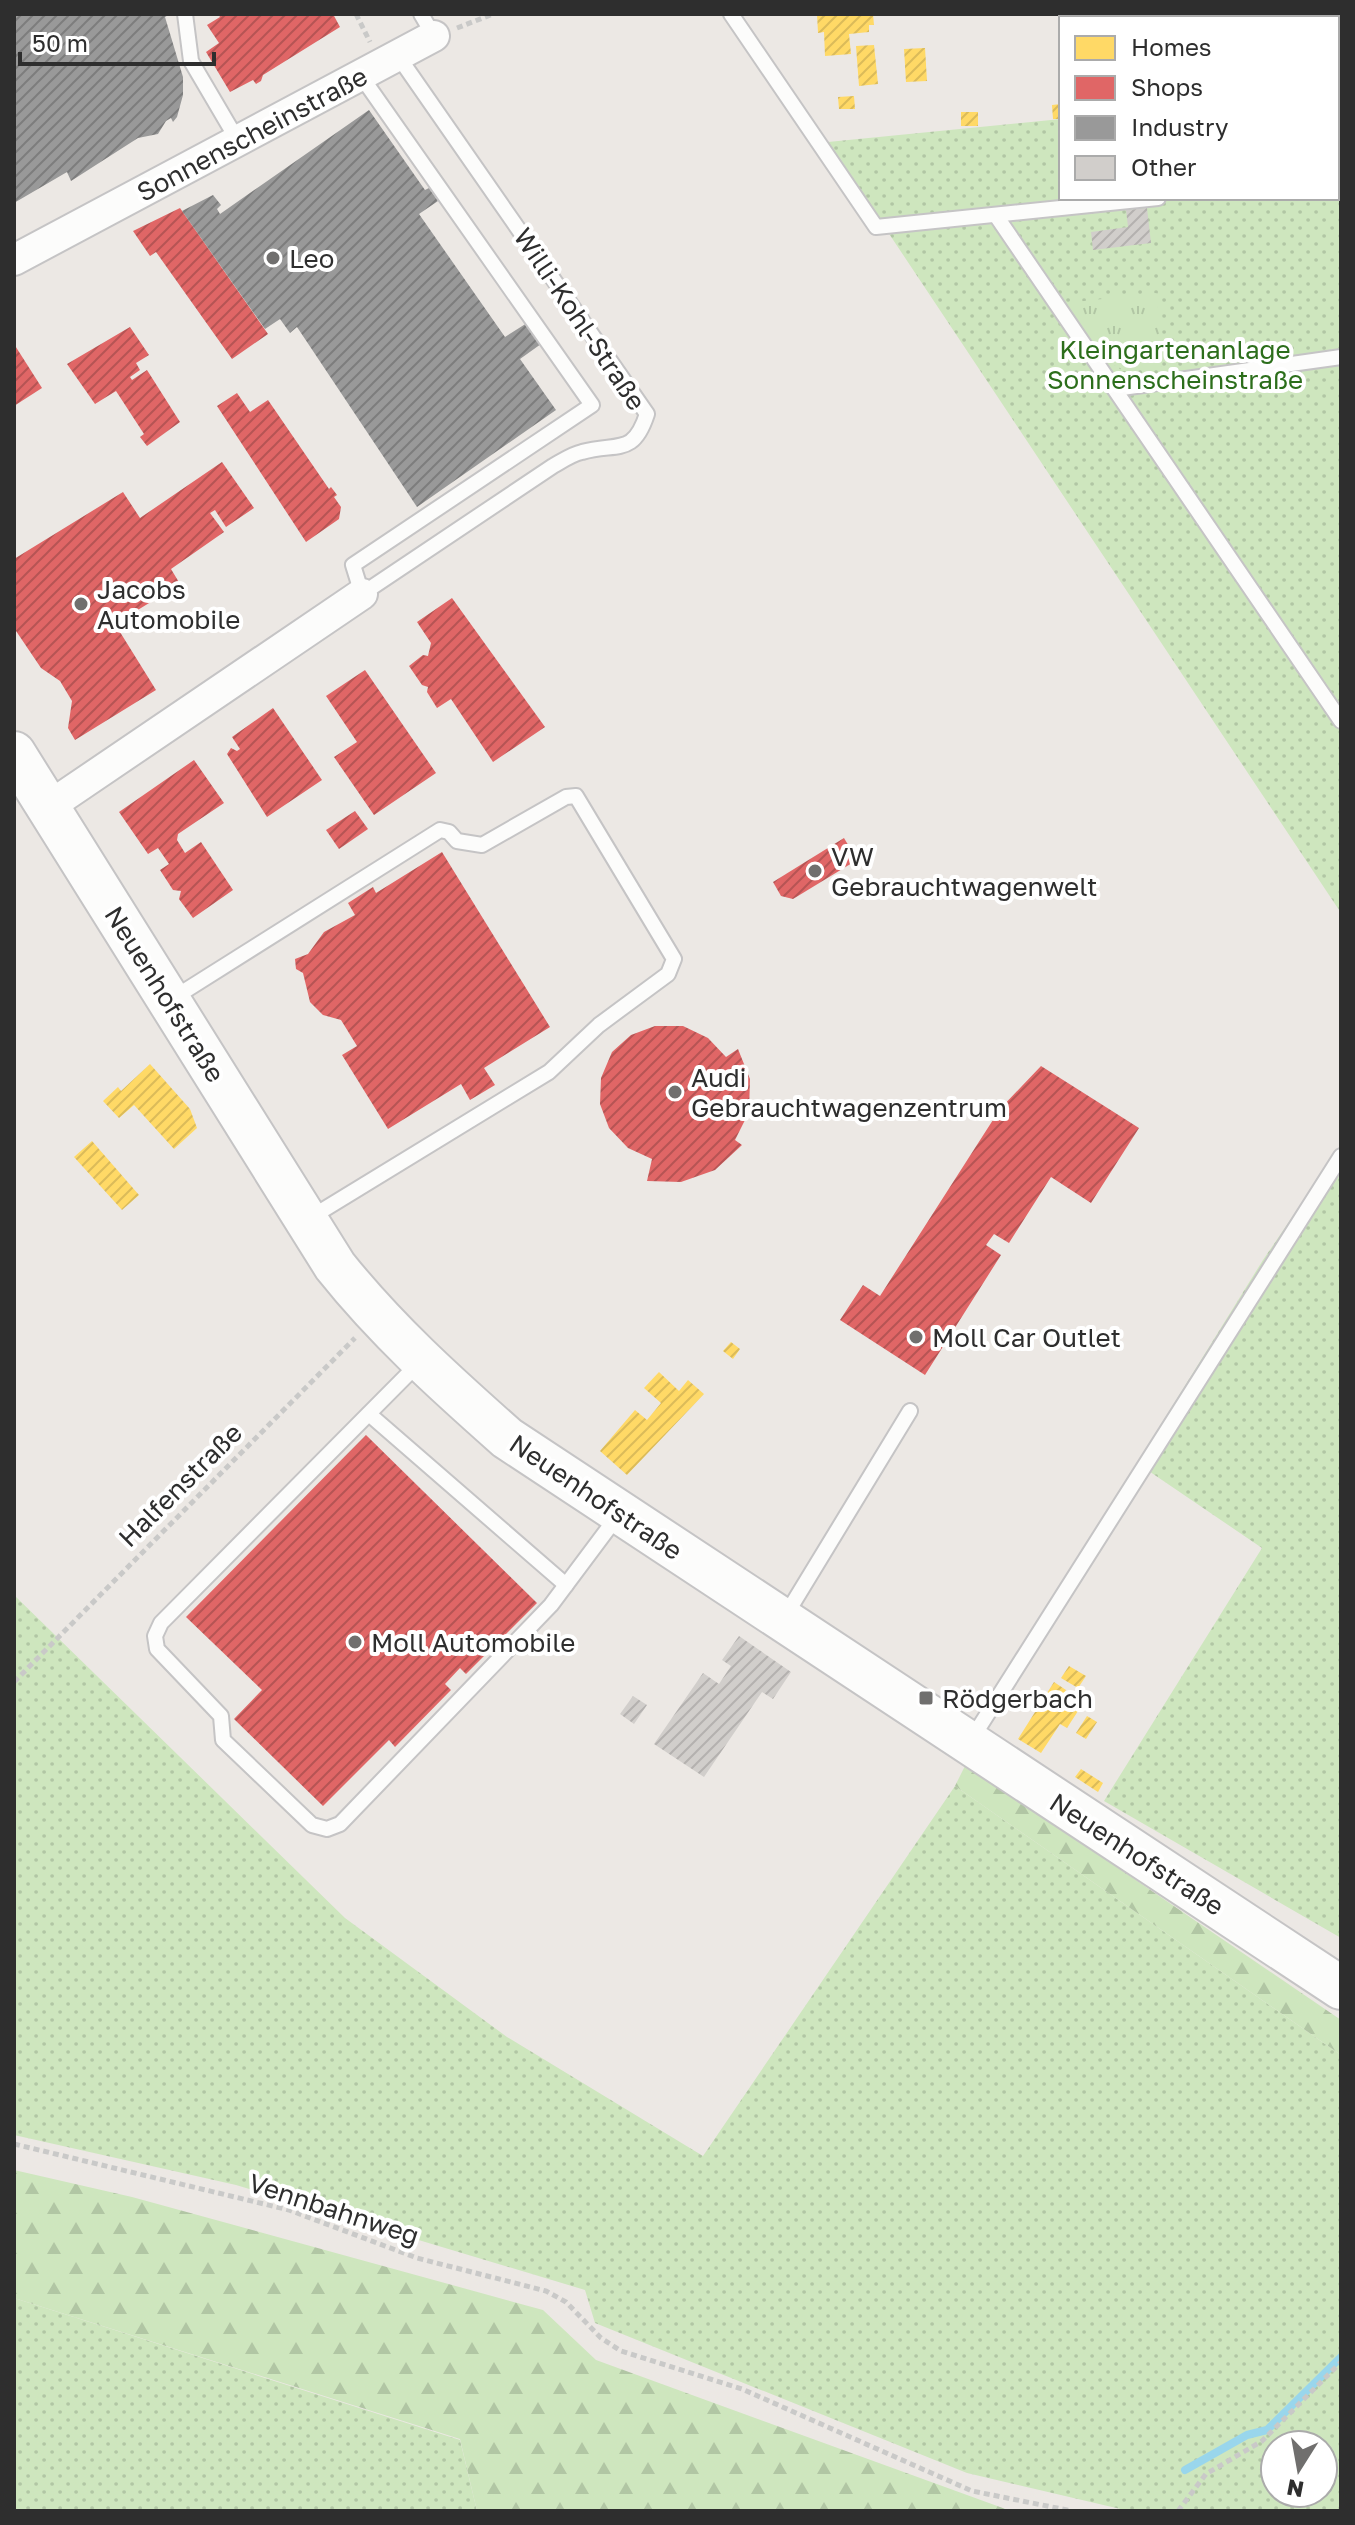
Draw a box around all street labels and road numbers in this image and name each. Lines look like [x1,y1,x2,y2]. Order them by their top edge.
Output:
street label: Sonnenscheinstraße [132,60,372,208]
street label: Willi-Kohl-Straße [508,222,652,416]
street label: Neuenhofstraße [98,900,232,1088]
street label: Halfenstraße [112,1417,248,1553]
street label: Neuenhofstraße [504,1428,688,1566]
street label: Neuenhofstraße [1044,1786,1230,1922]
street label: Vennbahnweg [245,2167,423,2251]

